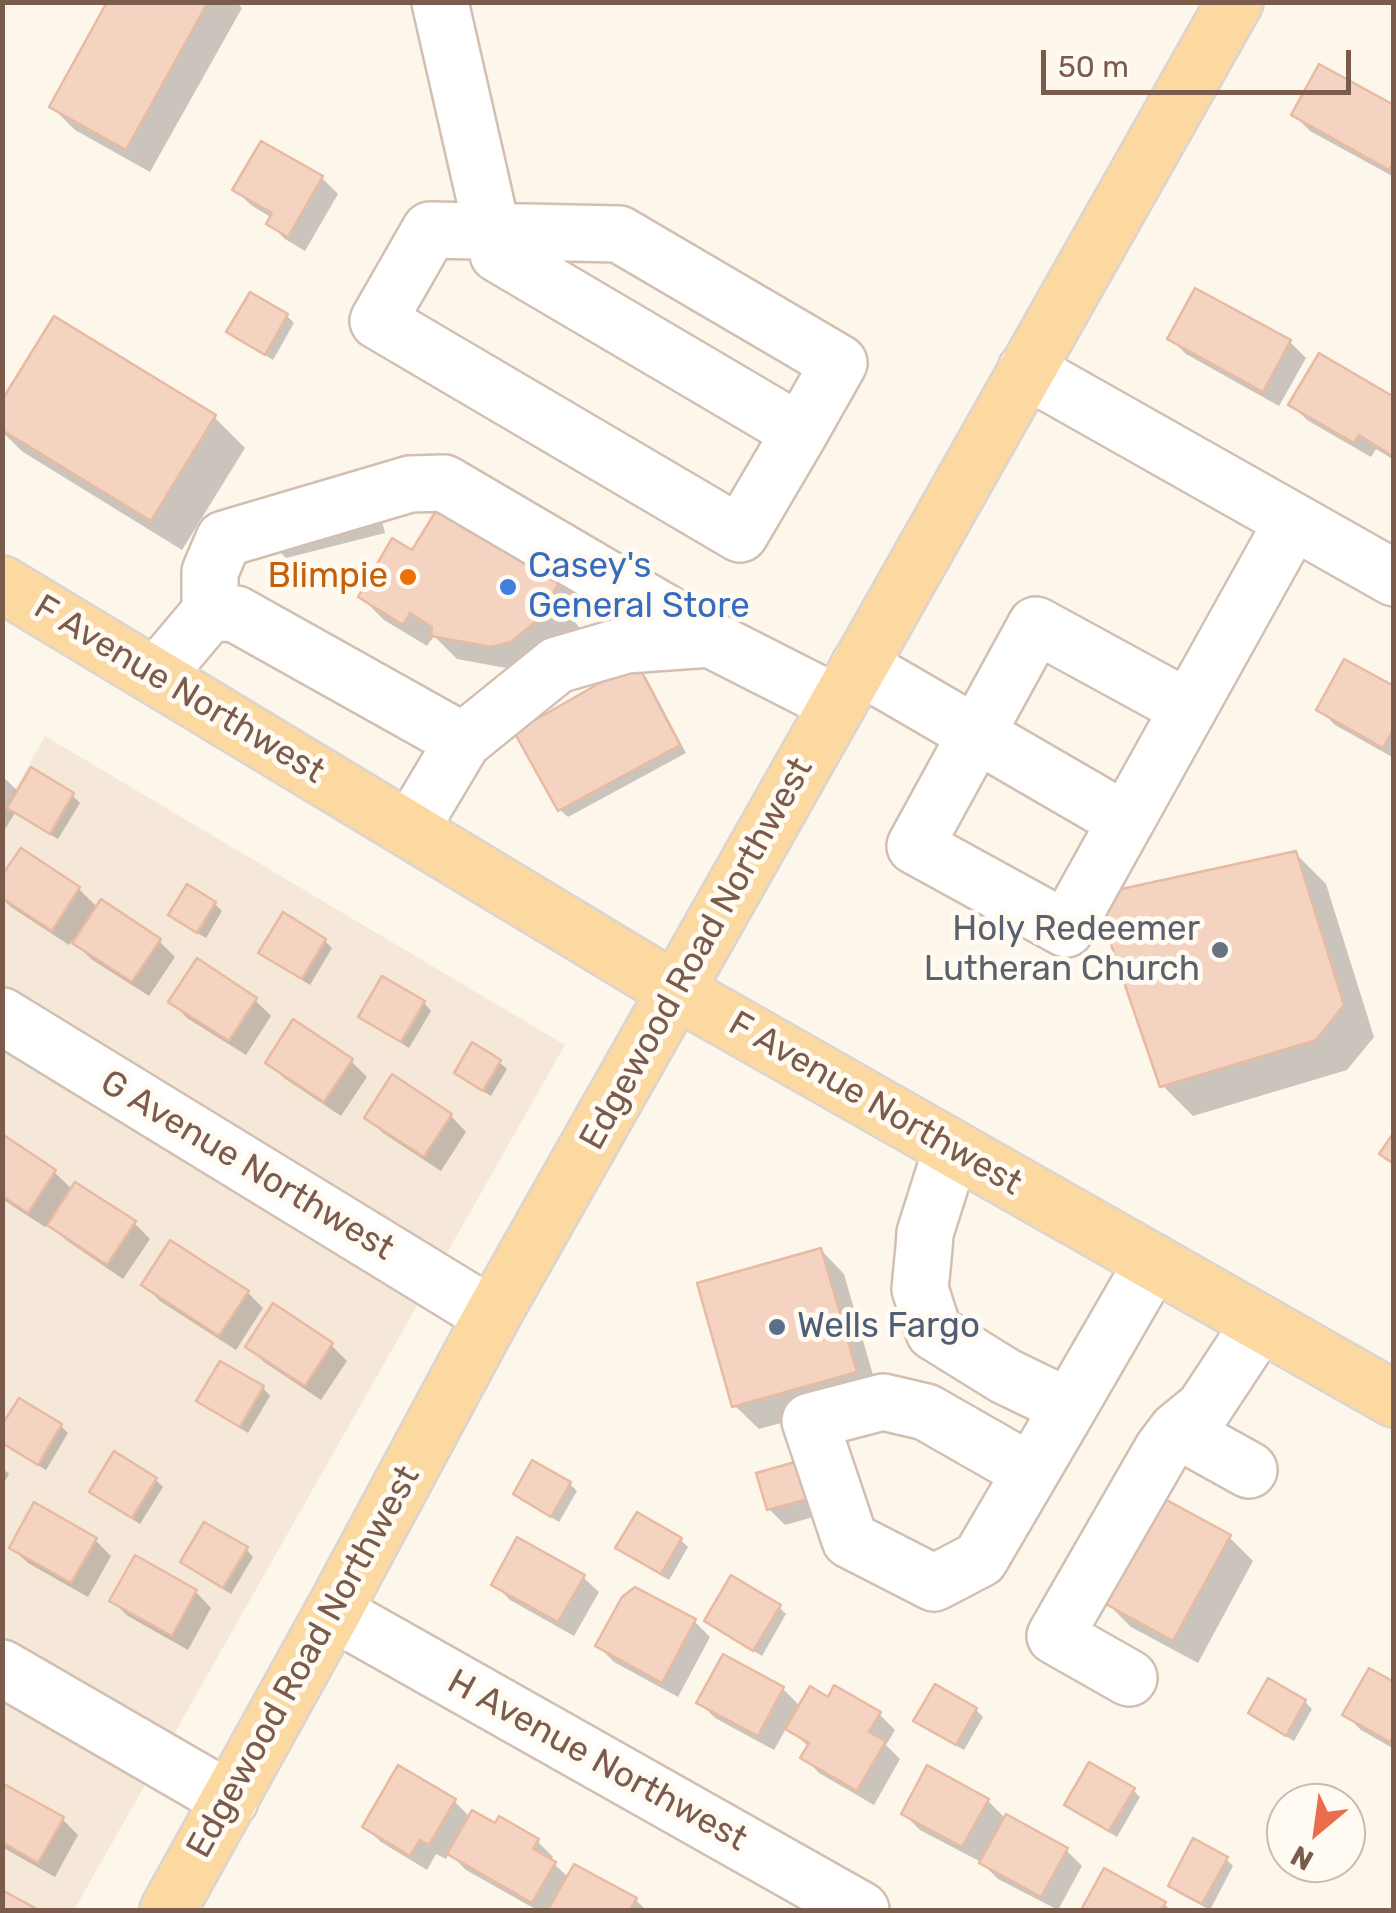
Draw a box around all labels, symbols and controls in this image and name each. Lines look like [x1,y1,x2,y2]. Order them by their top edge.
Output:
scale bar [1046,30,1356,92]
text: 50 m [1058,49,1129,85]
place label: Casey's General Store [528,546,750,628]
place label: Blimpie [268,556,388,598]
marker: Blimpie [397,566,419,588]
marker: Casey's General Store [497,576,519,598]
street label: F Avenue Northwest [26,587,332,793]
street label: Edgewood Road Northwest [572,751,822,1157]
place label: Holy Redeemer Lutheran Church [924,909,1200,991]
marker: Holy Redeemer Lutheran Church [1209,939,1231,961]
street label: F Avenue Northwest [721,1003,1029,1205]
street label: G Avenue Northwest [93,1062,401,1270]
place label: Wells Fargo [797,1306,980,1348]
marker: Wells Fargo [766,1316,788,1338]
street label: Edgewood Road Northwest [179,1459,429,1865]
street label: H Avenue Northwest [440,1661,754,1861]
north arrow [1266,1783,1366,1883]
text: N [1285,1839,1319,1877]

